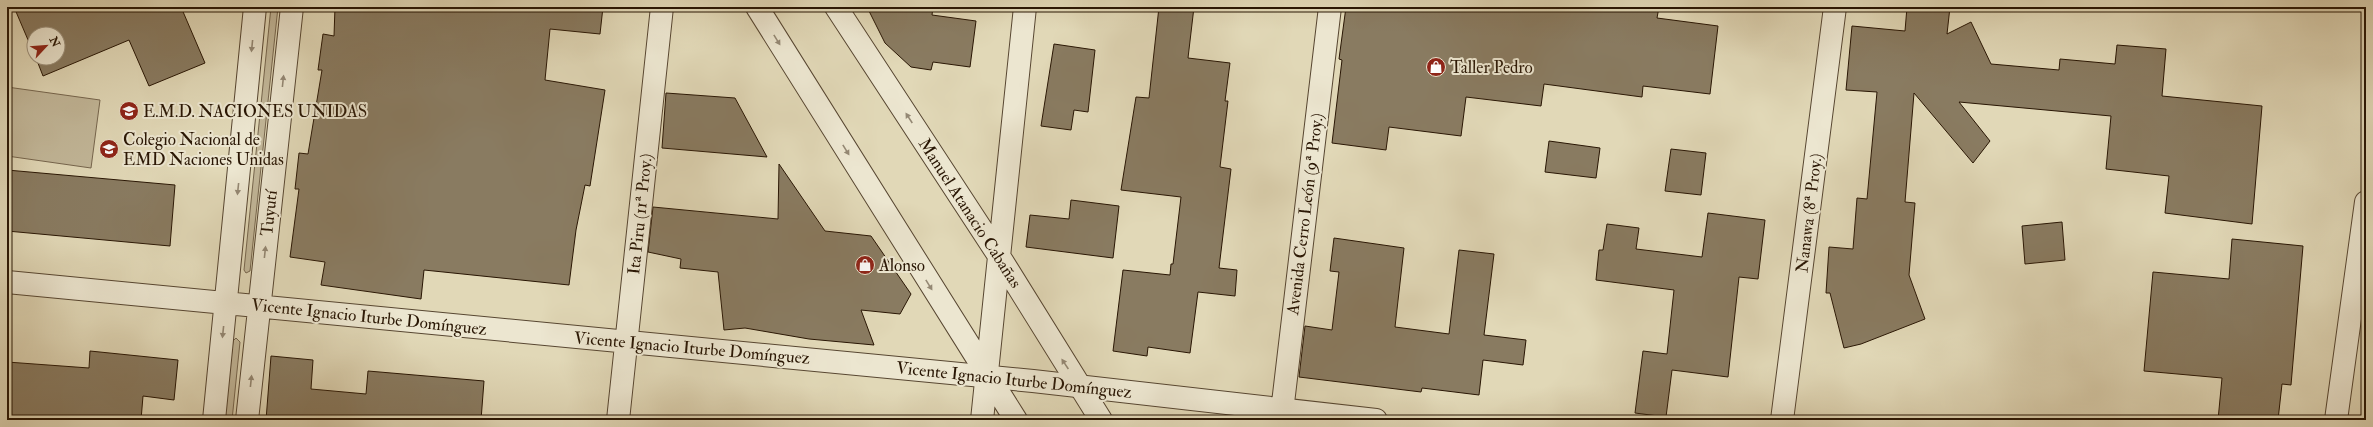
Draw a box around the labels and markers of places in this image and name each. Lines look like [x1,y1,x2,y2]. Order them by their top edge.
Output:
shop icon: Taller Pedro [1425,56,1447,78]
place label: Taller Pedro [1450,57,1533,78]
school or university icon: E.M.D. NACIONES UNIDAS [118,100,140,122]
place label: E.M.D. NACIONES UNIDAS [143,101,367,122]
place label: Colegio Nacional de EMD Naciones Unidas [123,129,284,170]
school or university icon: Colegio Nacional de EMD Naciones Unidas [98,138,120,160]
shop icon: Alonso [854,254,876,276]
place label: Alonso [878,255,925,276]

